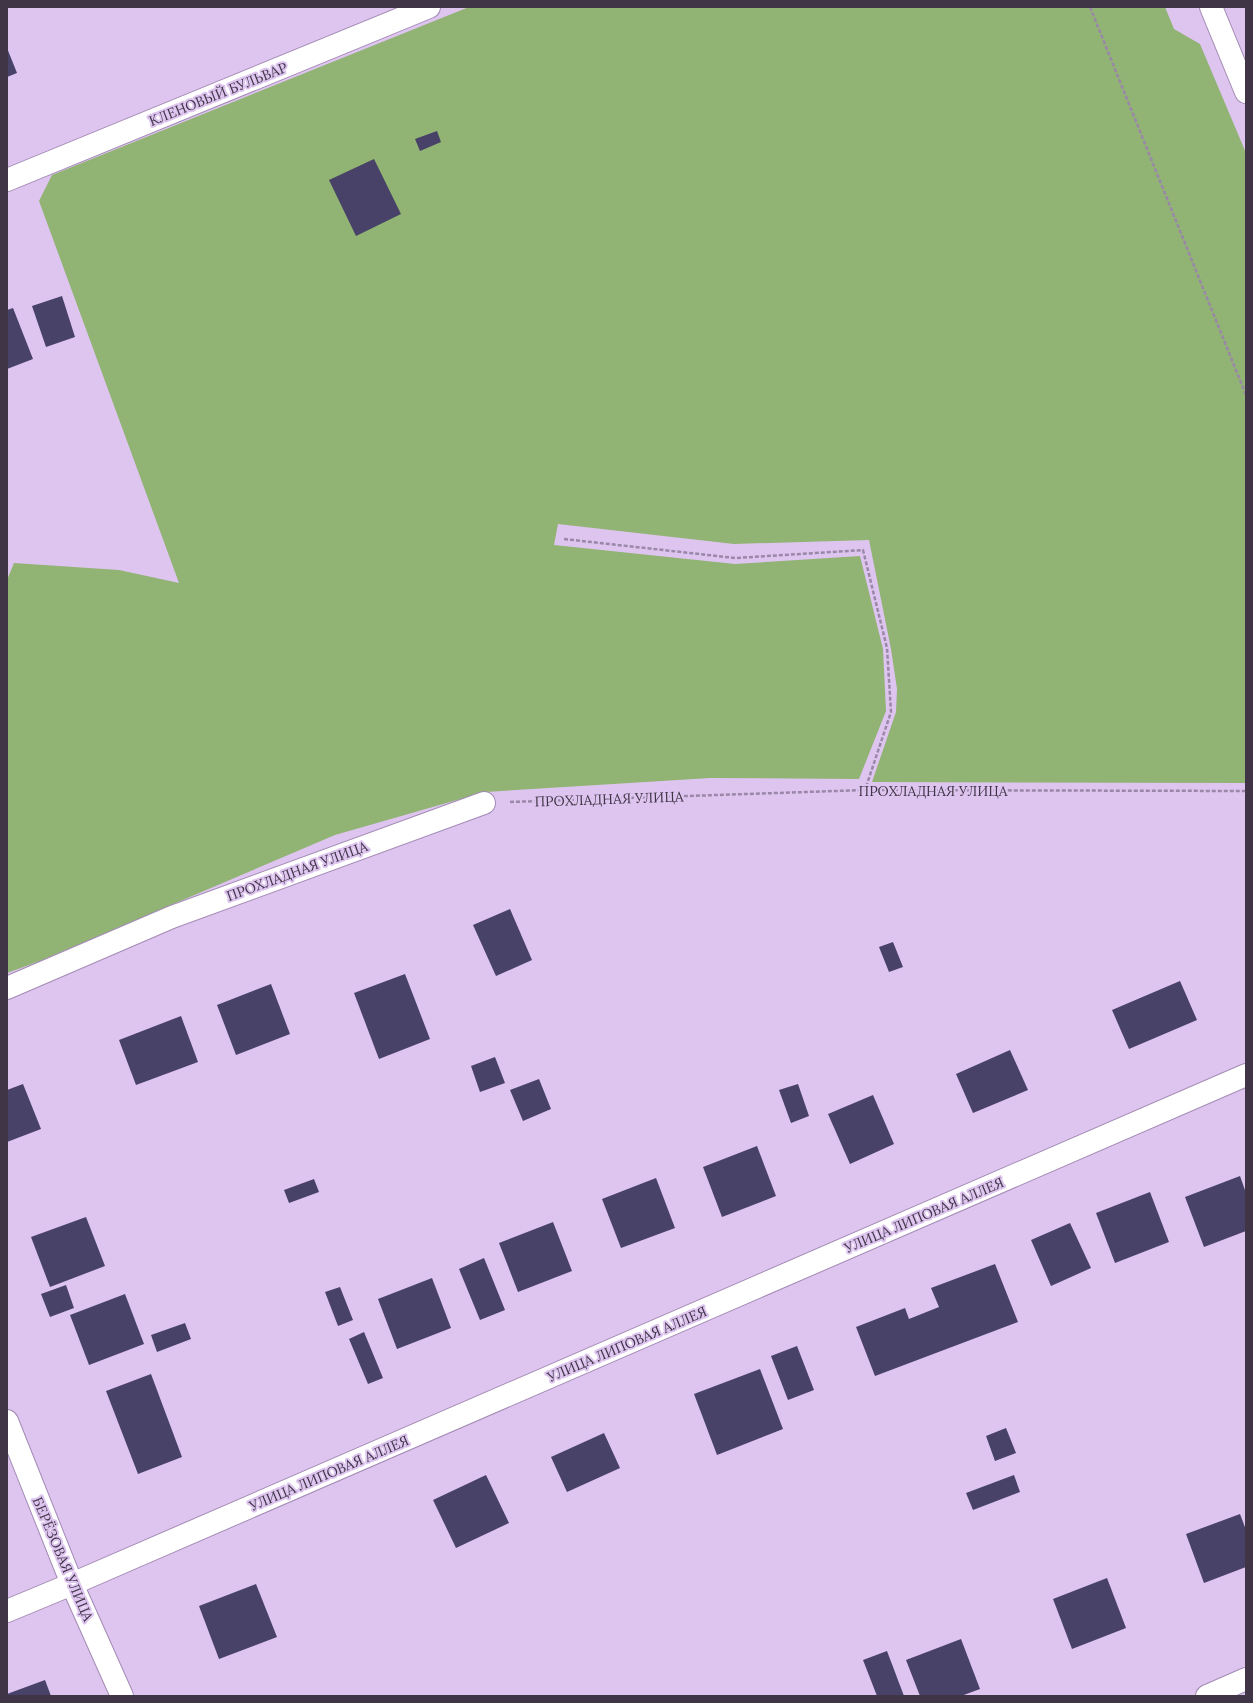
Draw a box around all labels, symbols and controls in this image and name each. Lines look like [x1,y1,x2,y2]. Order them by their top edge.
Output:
street label: КЛЕНОВЫЙ БУЛЬВАР [146,58,290,130]
street label: ПРОХЛАДНАЯ УЛИЦА [858,782,1008,800]
street label: ПРОХЛАДНАЯ УЛИЦА [534,787,684,811]
street label: ПРОХЛАДНАЯ УЛИЦА [224,837,370,905]
street label: УЛИЦА ЛИПОВАЯ АЛЛЕЯ [840,1173,1007,1257]
street label: УЛИЦА ЛИПОВАЯ АЛЛЕЯ [543,1302,710,1386]
street label: УЛИЦА ЛИПОВАЯ АЛЛЕЯ [245,1431,412,1515]
street label: БЕРЁЗОВАЯ УЛИЦА [29,1494,97,1624]

